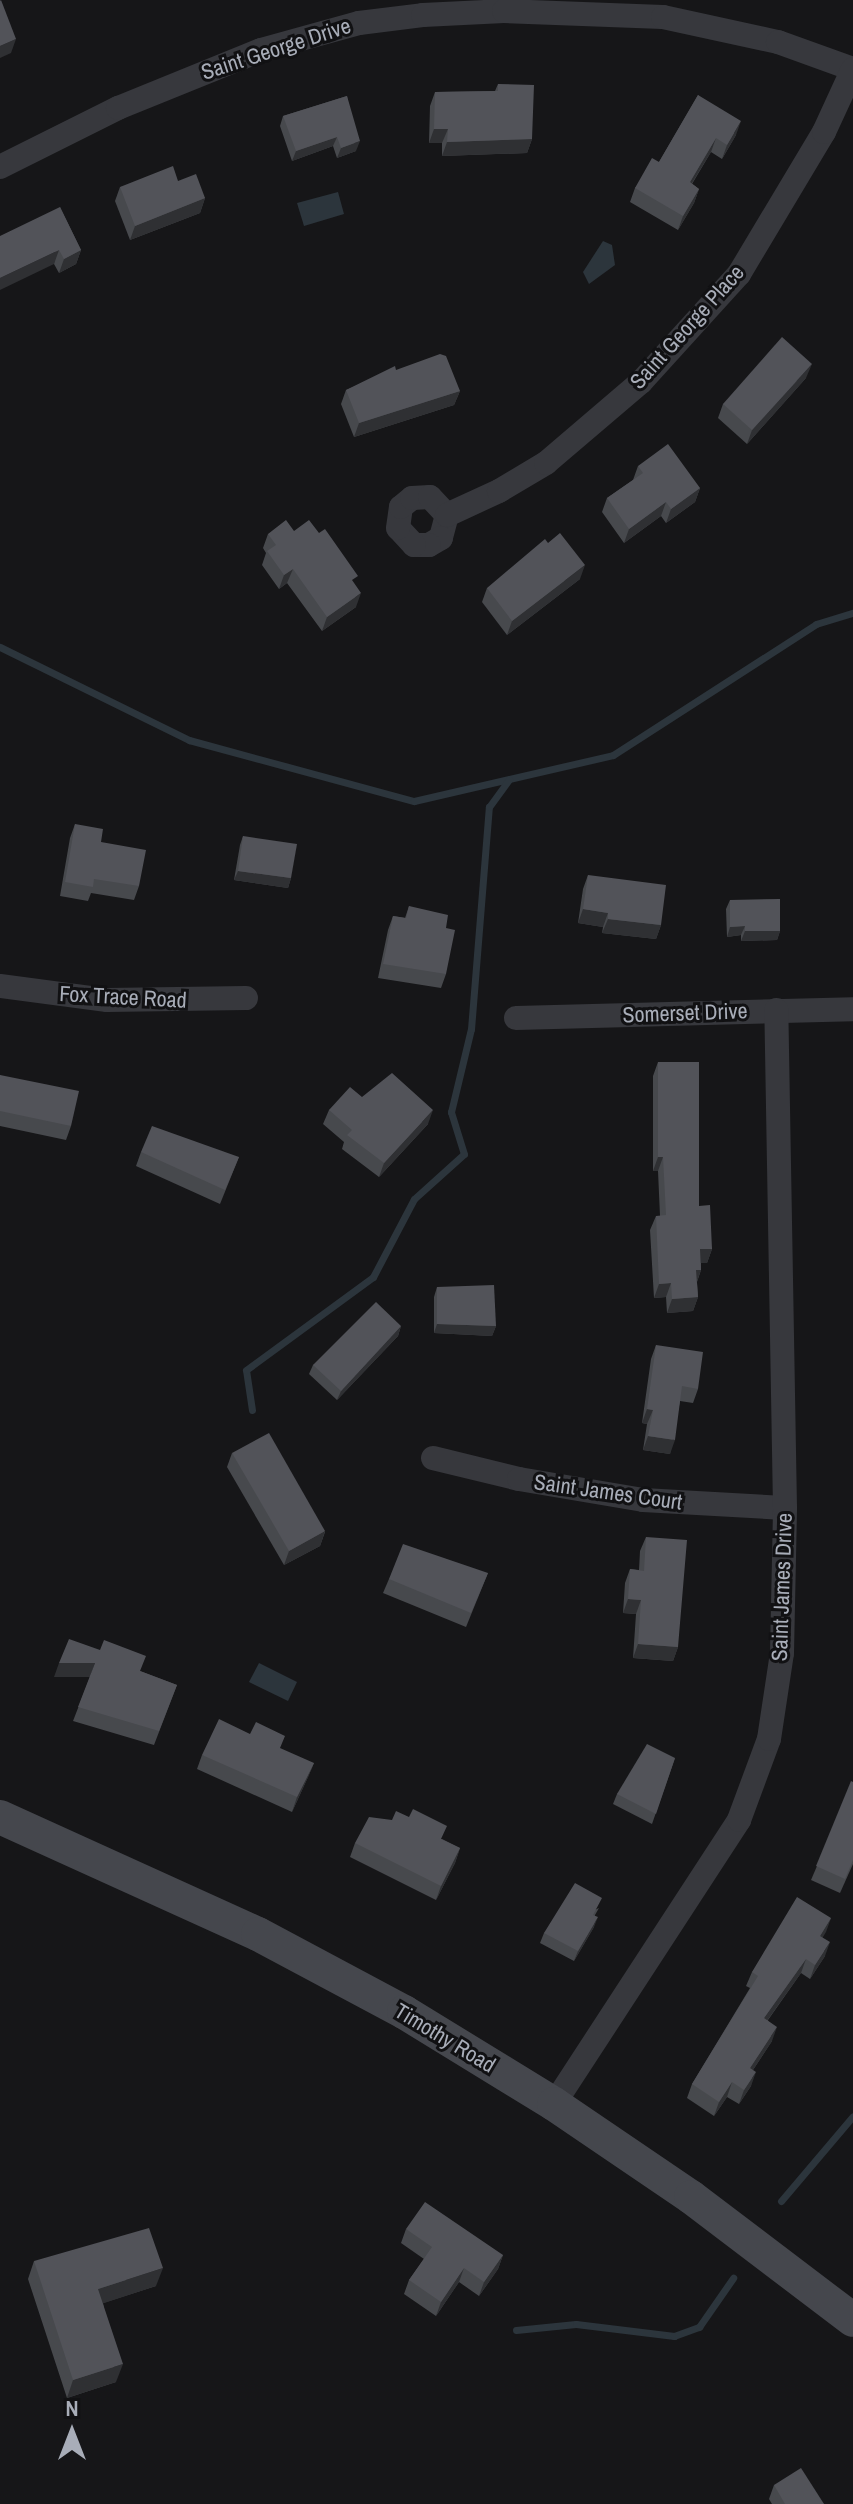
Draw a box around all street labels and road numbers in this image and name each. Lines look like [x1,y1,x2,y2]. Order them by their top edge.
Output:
street label: Saint George Drive [198,12,354,86]
street label: Saint George Place [625,260,749,394]
street label: Fox Trace Road [58,980,188,1014]
street label: Somerset Drive [622,998,748,1028]
street label: Saint James Court [532,1469,684,1515]
street label: Saint James Drive [766,1512,798,1662]
street label: Timothy Road [390,1998,500,2078]

